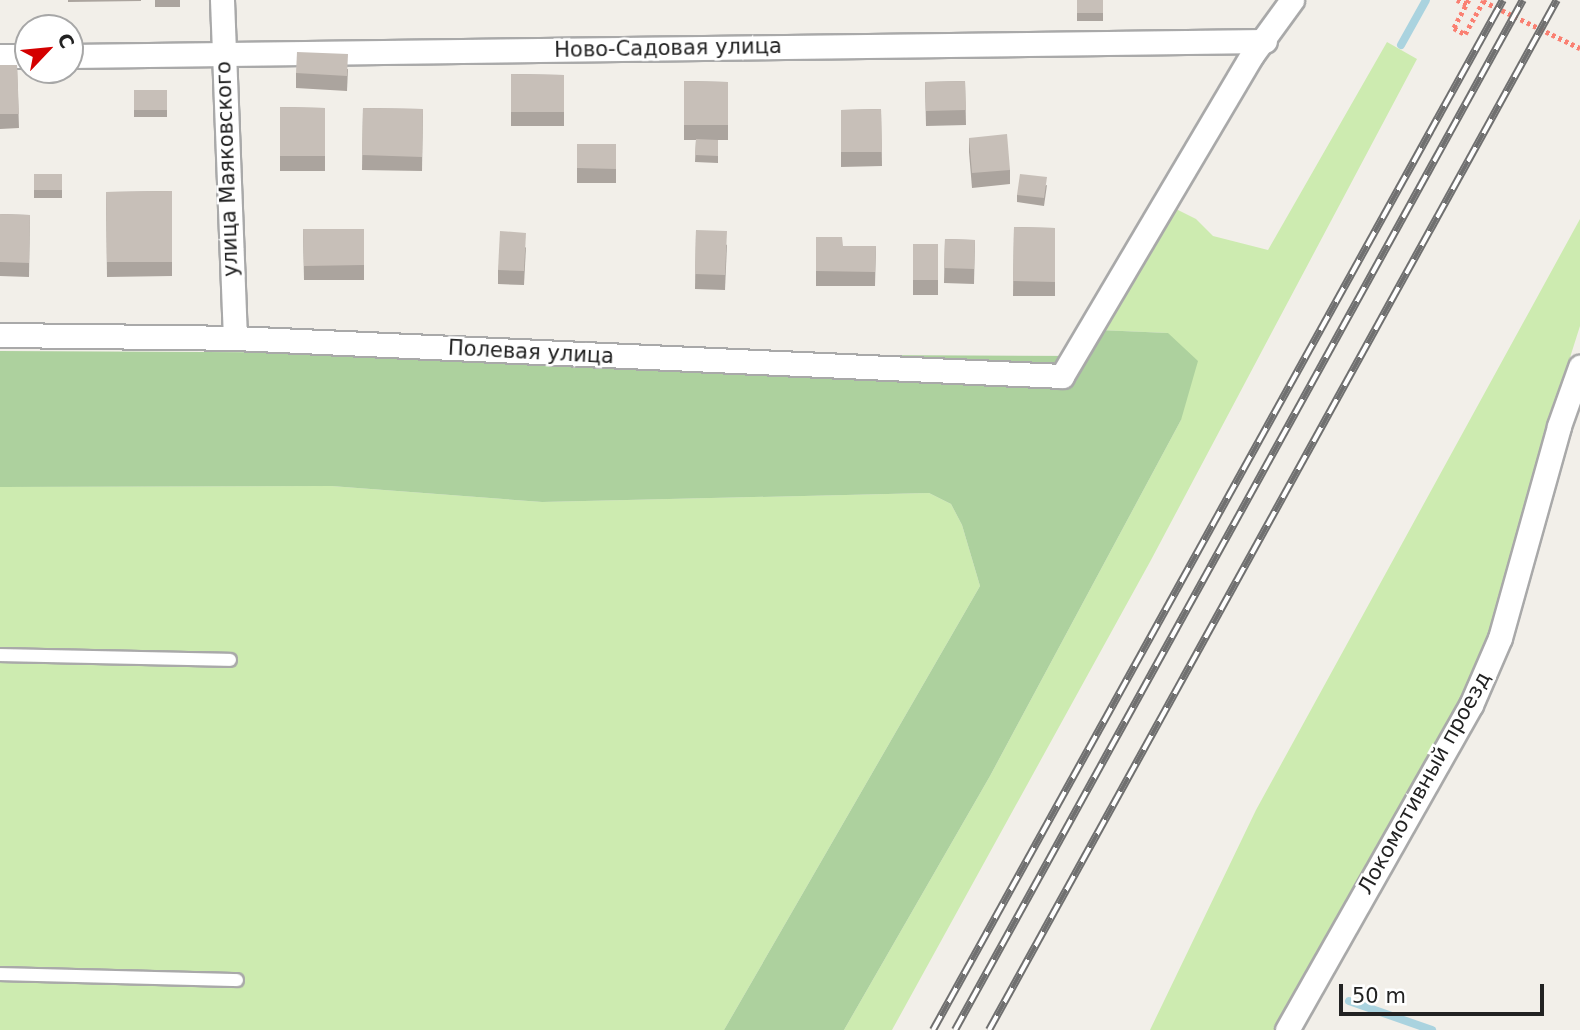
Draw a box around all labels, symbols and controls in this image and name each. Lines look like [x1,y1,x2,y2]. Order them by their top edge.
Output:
north arrow [14,14,84,84]
text: С [53,30,79,52]
street label: Ново-Садовая улица [554,33,782,63]
street label: улица Маяковского [211,61,243,277]
street label: Полевая улица [447,335,615,369]
street label: Локомотивный проезд [1352,667,1496,899]
scale bar [1342,970,1547,1014]
text: 50 m [1352,984,1406,1008]

